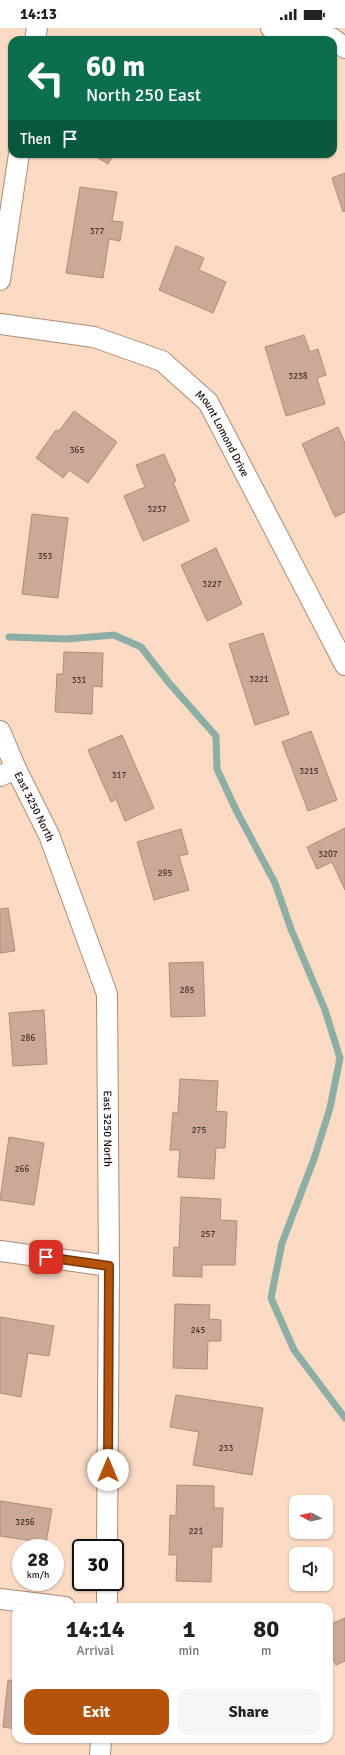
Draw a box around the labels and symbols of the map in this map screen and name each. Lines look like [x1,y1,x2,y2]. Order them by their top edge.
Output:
house number: 377 [90,226,104,237]
house number: 3238 [288,371,308,382]
street label: Mount Lomond Drive [193,388,252,479]
house number: 365 [70,445,84,456]
house number: 3237 [147,504,167,515]
house number: 353 [38,551,52,562]
house number: 3227 [202,579,222,590]
house number: 3221 [249,674,269,685]
house number: 331 [72,675,86,686]
house number: 3215 [299,766,319,777]
street label: East 3250 North [12,769,57,843]
house number: 317 [112,770,126,781]
house number: 3207 [318,849,338,860]
house number: 295 [158,868,172,879]
house number: 285 [180,985,194,996]
house number: 286 [21,1033,35,1044]
street label: East 3250 North [101,1090,115,1167]
house number: 275 [192,1125,206,1136]
house number: 266 [15,1164,29,1175]
house number: 257 [201,1229,215,1240]
pin [29,1240,63,1274]
house number: 245 [191,1325,205,1336]
house number: 233 [219,1443,233,1454]
position arrow [87,1449,129,1491]
north arrow [289,1495,333,1539]
house number: 3256 [15,1517,35,1528]
house number: 221 [189,1526,203,1537]
speed limit sign: 30 [72,1539,124,1591]

